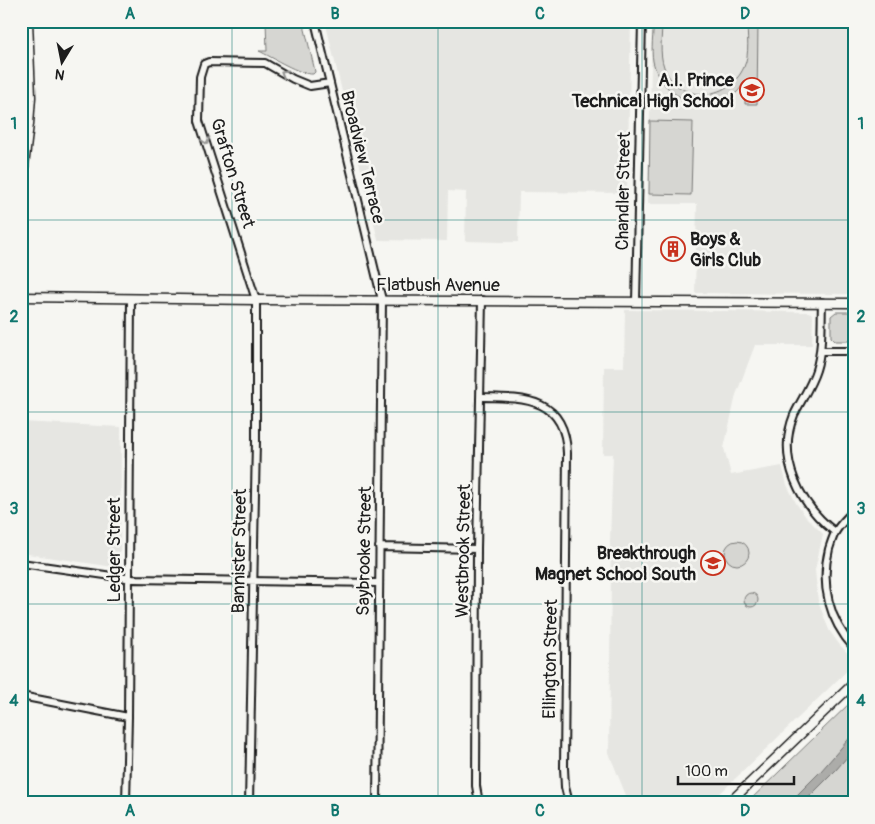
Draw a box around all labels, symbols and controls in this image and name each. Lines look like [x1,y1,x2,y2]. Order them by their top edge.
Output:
text: A [125,4,136,24]
text: B [330,4,340,24]
text: C [535,4,545,24]
text: D [740,4,750,24]
north arrow [38,38,88,88]
text: N [54,65,66,84]
place label: A.I. Prince Technical High School [571,69,735,113]
one-way arrow [281,70,290,80]
school or university icon: A.I. Prince Technical High School [739,77,765,103]
street label: Broadview Terrace [335,88,390,226]
text: 1 [11,114,17,134]
text: 1 [858,114,864,134]
street label: Grafton Street [205,115,260,232]
street label: Chandler Street [611,131,636,251]
one-way arrow [200,136,210,145]
place label: Boys & Girls Club [690,228,761,272]
building icon: Boys & Girls Club [660,236,686,262]
street label: Flatbush Avenue [376,274,500,297]
text: 2 [10,307,19,327]
text: 2 [857,307,866,327]
street label: Westbrook Street [451,483,476,618]
street label: Saybrooke Street [352,485,377,616]
street label: Bannister Street [227,488,252,614]
street label: Ledger Street [103,497,126,602]
text: 3 [10,499,19,519]
text: 3 [857,499,866,519]
place label: Breakthrough Magnet School South [535,542,697,586]
school or university icon: Breakthrough Magnet School South [700,550,726,576]
street label: Ellington Street [538,598,563,719]
text: 4 [9,691,19,711]
text: 4 [856,691,866,711]
scale bar [678,754,794,786]
text: 100 m [685,762,728,781]
text: A [125,801,136,821]
text: B [330,801,340,821]
text: C [535,801,545,821]
text: D [740,801,750,821]

